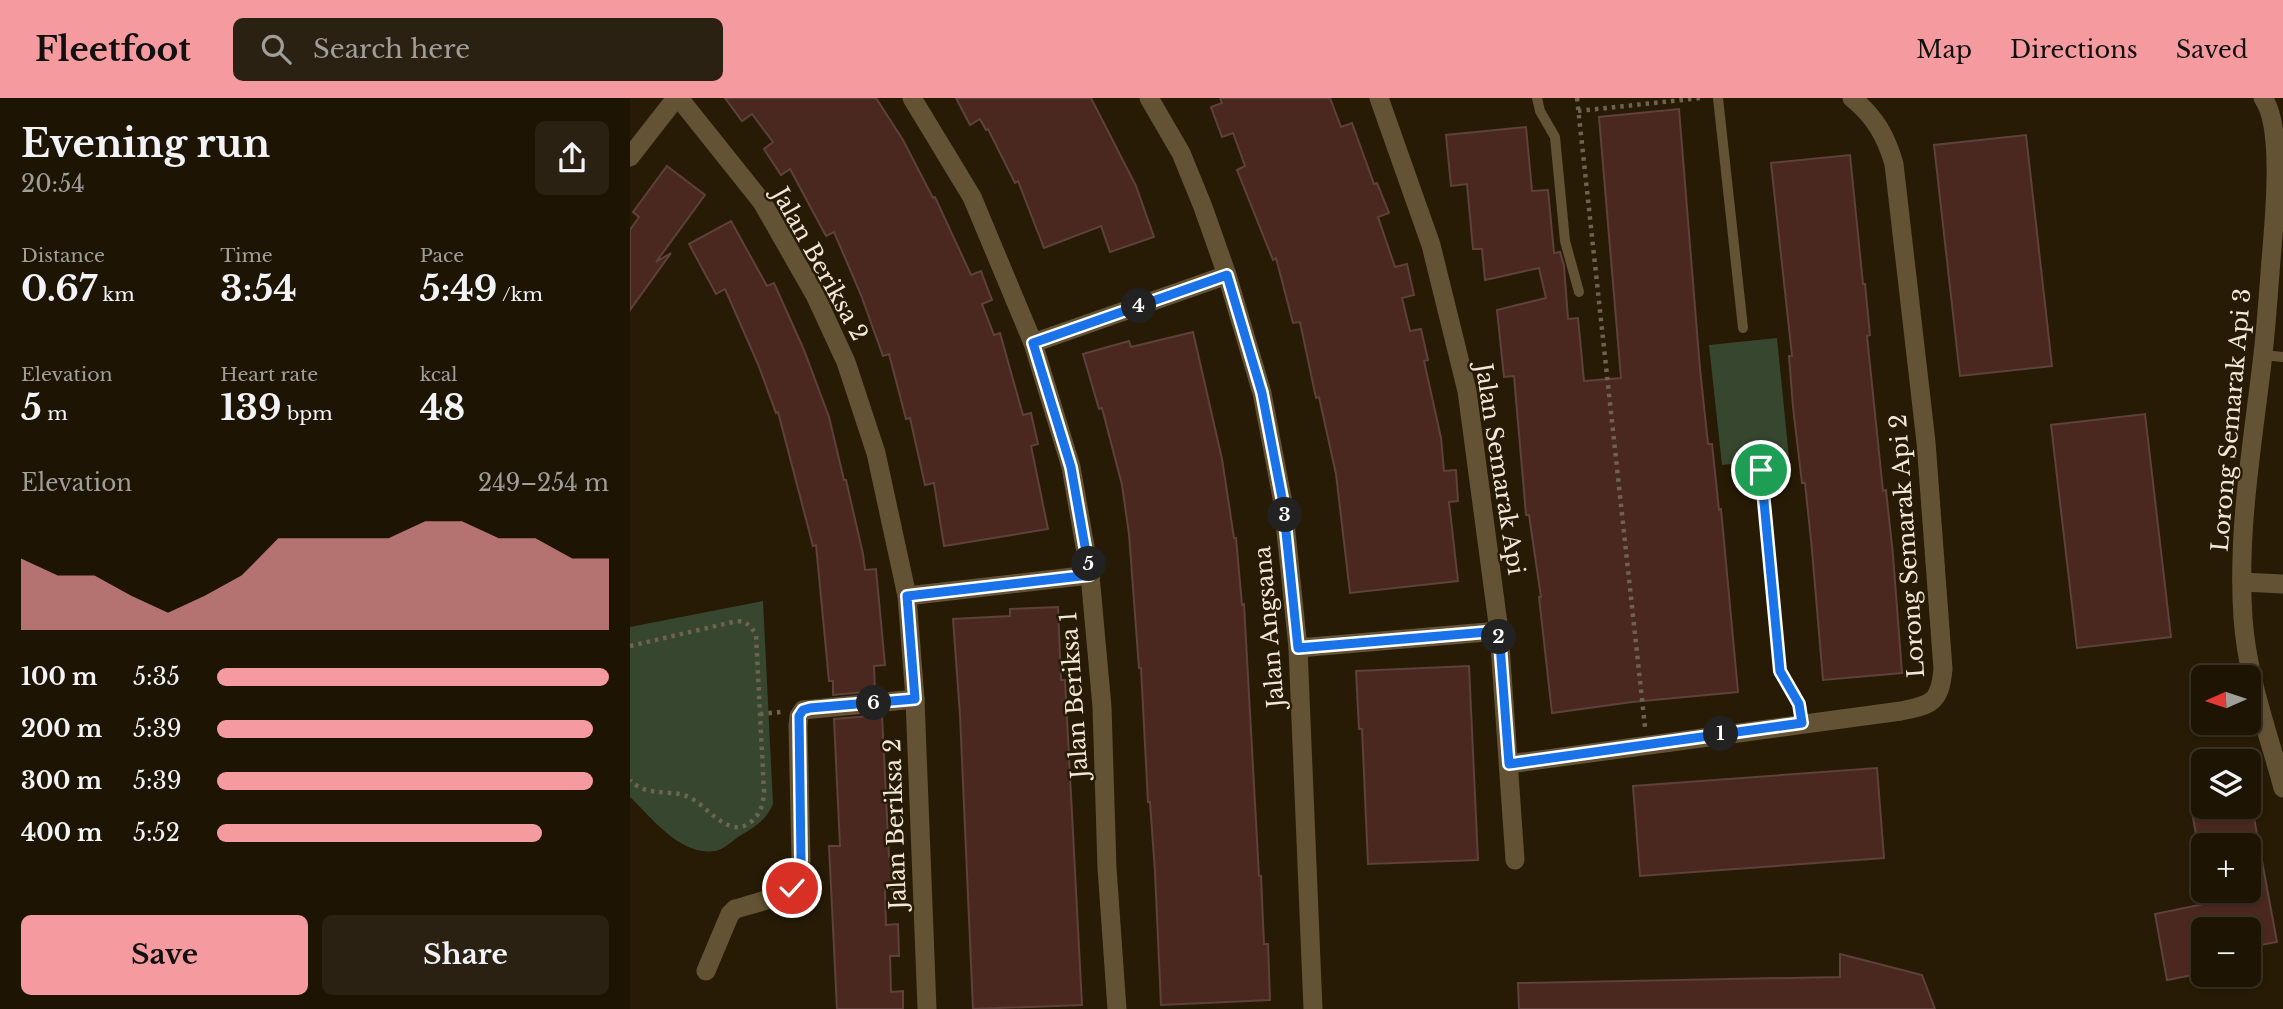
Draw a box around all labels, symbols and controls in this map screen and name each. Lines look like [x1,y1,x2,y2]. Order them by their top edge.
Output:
search box [233,18,723,81]
text: Fleetfoot [35,29,191,70]
icon: search [257,30,295,68]
text: Search here [313,33,470,65]
text: Map [1916,35,1972,64]
text: Directions [2010,35,2138,64]
text: Saved [2176,35,2248,64]
text: Evening run [21,120,270,167]
button: share [535,121,609,195]
text: 20:54 [21,170,85,198]
street label: Jalan Beriksa 2 [765,180,874,346]
text: Distance [21,244,105,267]
text: Time [220,244,273,267]
text: Pace [420,244,464,267]
text: 0.67 [21,267,97,310]
text: 3:54 [220,267,297,310]
text: 5:49 [420,267,497,310]
text: km [97,283,135,306]
text: /km [497,283,543,306]
street label: Lorong Semarak Api 3 [2206,287,2256,553]
pin: 4 [1121,288,1156,324]
text: 4 [1132,294,1145,317]
street label: Jalan Semarak Api [1469,358,1531,577]
text: Elevation [21,363,113,386]
text: Heart rate [220,363,318,386]
text: kcal [420,363,458,386]
text: 5 [21,386,42,429]
text: 139 [220,386,281,429]
text: 48 [420,386,465,429]
text: m [42,402,68,425]
text: bpm [281,402,333,425]
street label: Lorong Semarak Api 2 [1884,413,1930,679]
pin [1731,440,1791,500]
icon: arrive [1742,451,1780,489]
text: Elevation [21,469,132,497]
text: 249–254 m [478,469,609,497]
pin: 3 [1268,498,1302,532]
text: 3 [1278,503,1291,526]
street label: Jalan Angsana [1248,545,1290,712]
pin: 5 [1072,546,1106,582]
text: 5 [1083,552,1094,575]
street label: Jalan Beriksa 1 [1054,611,1094,782]
pin: 2 [1482,620,1516,654]
text: 2 [1492,625,1505,648]
text: 100 m [21,663,97,691]
text: 5:35 [133,663,180,691]
north arrow [2191,665,2261,735]
map controls [2191,665,2261,987]
pin: 6 [856,686,892,720]
text: 6 [867,691,880,714]
text: 200 m [21,715,102,743]
text: 5:39 [133,715,182,743]
pin: 1 [1704,716,1738,752]
text: 1 [1716,722,1725,745]
street label: Jalan Beriksa 2 [878,738,912,913]
button: layers [2191,749,2261,819]
text: 300 m [21,767,102,795]
text: 5:39 [133,767,182,795]
text: 400 m [21,819,103,847]
text: 5:52 [133,819,180,847]
button: + [2191,833,2261,903]
pin [762,858,822,918]
icon: check [773,869,811,907]
button: Save [21,915,308,995]
button: Share [322,915,609,995]
button: − [2191,917,2261,987]

